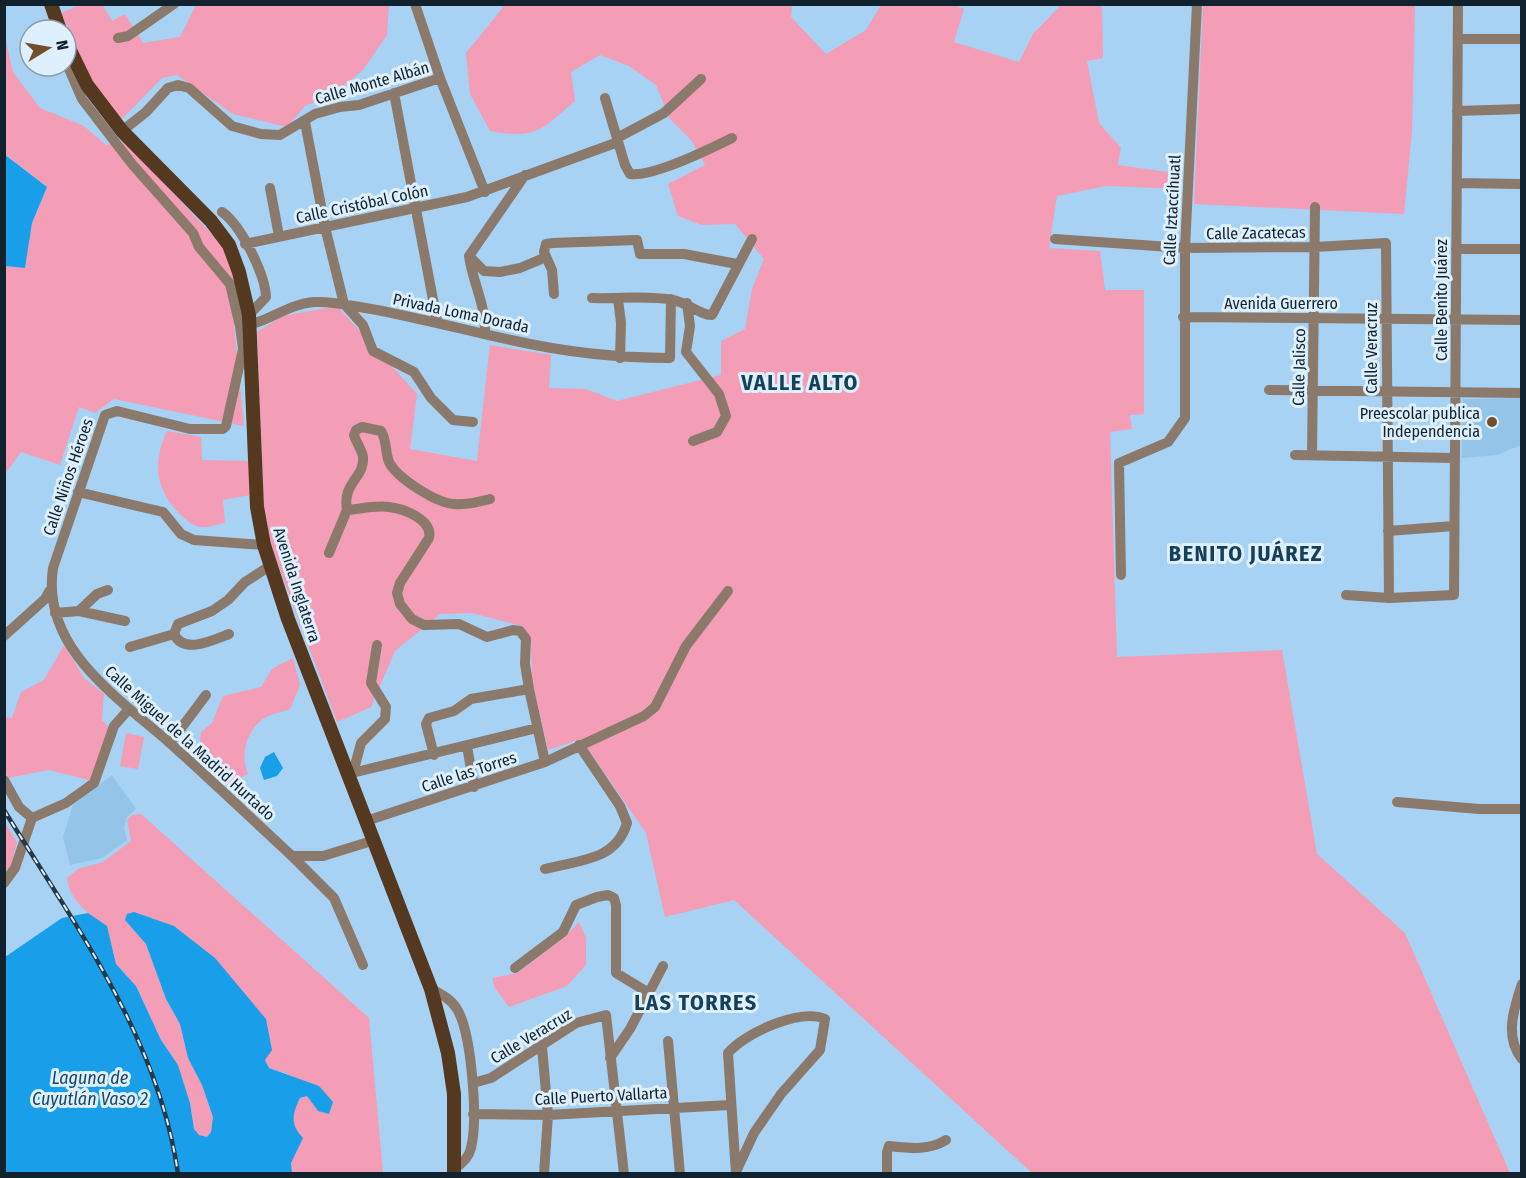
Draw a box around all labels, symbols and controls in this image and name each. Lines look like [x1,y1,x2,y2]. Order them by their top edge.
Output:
north arrow [18,18,78,78]
text: N [52,39,72,52]
street label: Calle Monte Albán [313,58,431,108]
street label: Calle Iztaccíhuatl [1160,154,1184,266]
street label: Calle Cristóbal Colón [294,181,430,227]
street label: Calle Zacatecas [1206,223,1306,243]
street label: Calle Benito Juárez [1432,239,1451,361]
street label: Privada Loma Dorada [391,289,531,337]
street label: Avenida Guerrero [1224,294,1338,313]
street label: Calle Veracruz [1362,302,1381,394]
street label: Calle Jalisco [1289,328,1309,406]
district label: VALLE ALTO [740,369,859,396]
place label: Preescolar publica Independencia [1360,404,1480,441]
marker: Preescolar publica Independencia [1485,415,1499,429]
street label: Calle Niños Héroes [39,416,97,538]
street label: Avenida Inglaterra [269,525,325,645]
district label: BENITO JUÁREZ [1169,540,1323,567]
street label: Calle Miguel de la Madrid Hurtado [101,662,279,824]
street label: Calle las Torres [419,748,519,796]
district label: LAS TORRES [634,989,758,1016]
street label: Calle Veracruz [487,1004,575,1068]
water label: Laguna de Cuyutlán Vaso 2 [32,1067,148,1110]
street label: Calle Puerto Vallarta [534,1083,668,1109]

